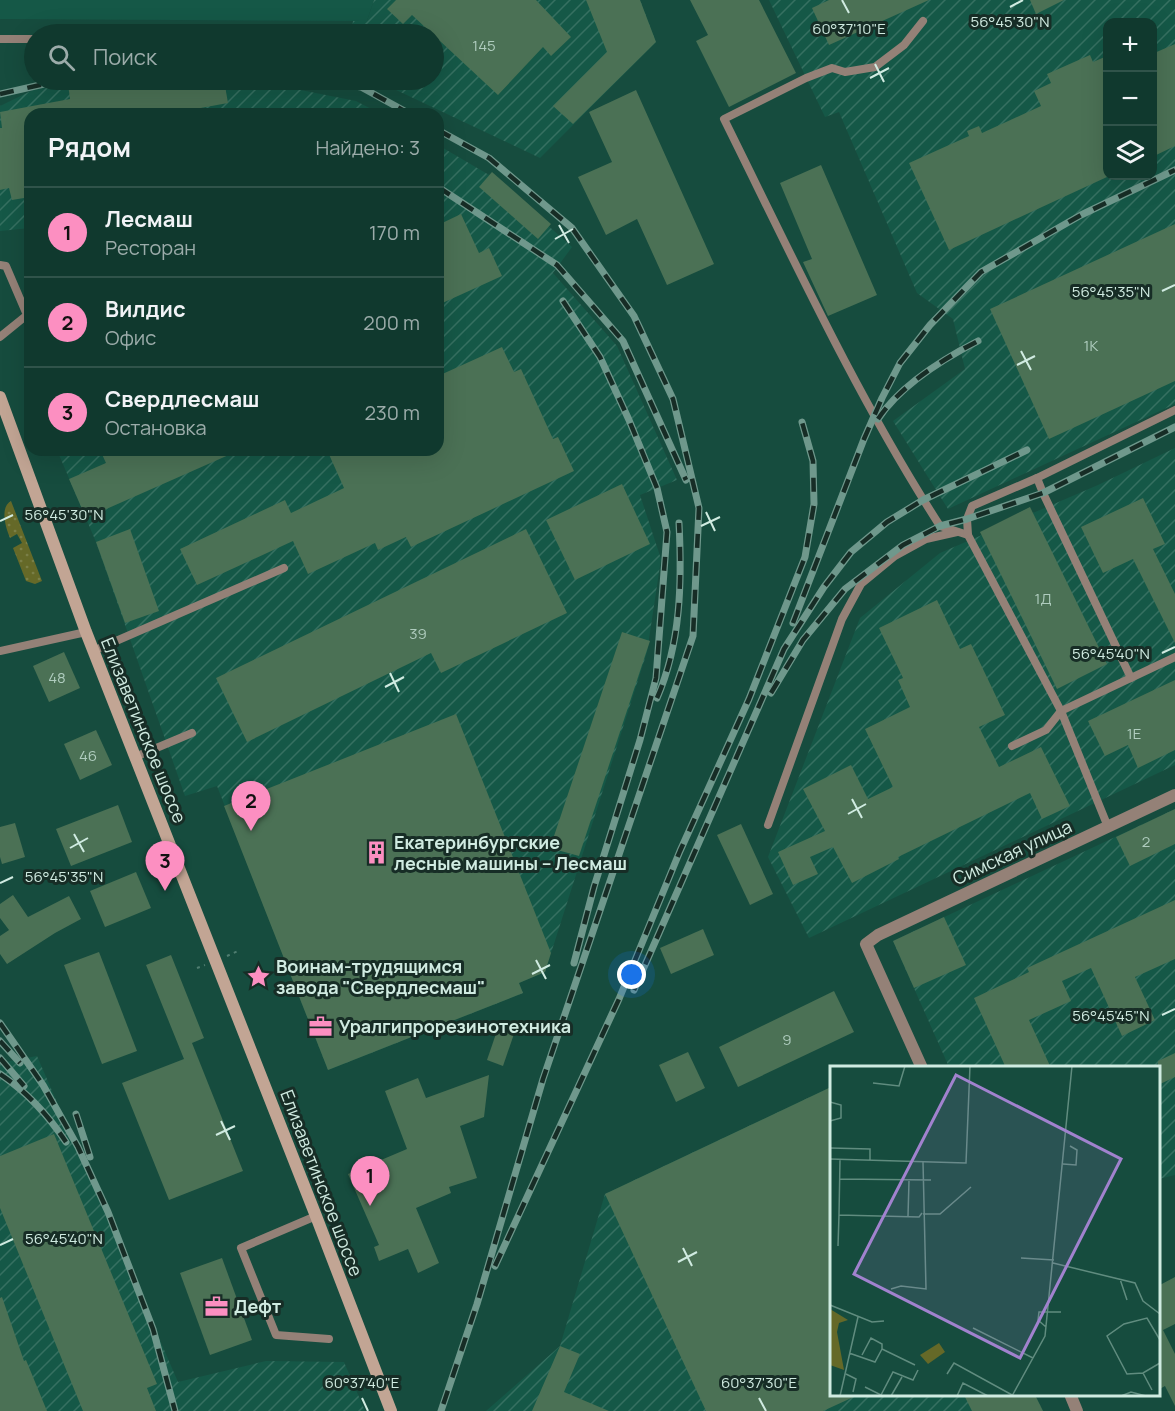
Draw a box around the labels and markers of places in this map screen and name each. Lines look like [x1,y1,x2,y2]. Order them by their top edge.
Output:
pin: 2 [232,782,270,831]
place label: Екатеринбургские лесные машины – Лесмаш [394,830,627,875]
building icon: Екатеринбургские лесные машины – Лесмаш [363,839,389,865]
pin: 3 [146,842,184,891]
place label: Воинам-трудящимся завода "Свердлесмаш" [276,954,486,999]
place icon: Воинам-трудящимся завода "Свердлесмаш" [245,963,271,989]
office icon: Уралгипрорезинотехника [308,1013,334,1039]
place label: Уралгипрорезинотехника [339,1014,571,1038]
pin: 1 [350,1156,389,1206]
office icon: Дефт [203,1293,229,1319]
place label: Дефт [234,1294,282,1318]

